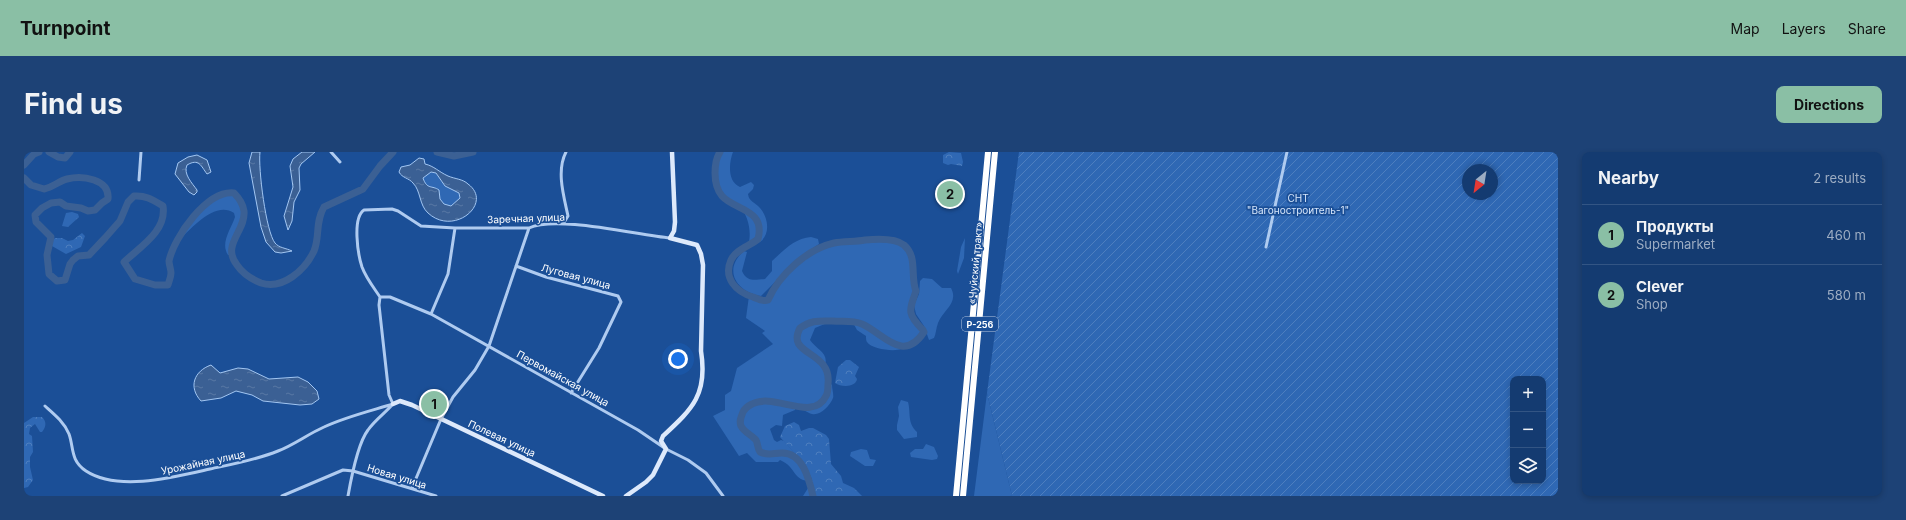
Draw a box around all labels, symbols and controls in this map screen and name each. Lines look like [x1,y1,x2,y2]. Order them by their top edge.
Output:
text: Turnpoint [20,17,110,40]
text: Map [1731,20,1760,37]
text: Layers [1782,20,1826,37]
text: Share [1848,20,1886,37]
button: Directions [1776,86,1882,123]
text: Find us [24,87,123,121]
north arrow [1462,164,1498,200]
text: Nearby [1598,168,1659,188]
text: 2 results [1813,170,1866,186]
pin: 2 [937,179,963,209]
park label: СНТ "Вагоностроитель-1" [1247,192,1349,216]
street label: Заречная улица [487,211,565,225]
text: Продукты [1636,217,1714,236]
street label: «Чуйский тракт» [965,221,985,305]
text: 1 [1608,227,1614,243]
text: 460 m [1826,227,1866,243]
text: Supermarket [1636,236,1715,252]
street label: Луговая улица [540,261,612,291]
text: Clever [1636,277,1684,296]
text: 2 [1607,287,1615,303]
text: 580 m [1827,287,1866,303]
text: Shop [1636,296,1668,312]
road number: Р-256 [962,317,998,331]
street label: Первомайская улица [515,348,611,408]
your location [668,349,688,369]
map controls [1510,376,1546,484]
button: + [1510,376,1546,412]
pin: 1 [421,389,447,419]
button: − [1510,412,1546,448]
street label: Полевая улица [466,417,538,459]
street label: Урожайная улица [160,447,246,477]
button: layers [1510,448,1546,484]
street label: Новая улица [366,461,428,491]

